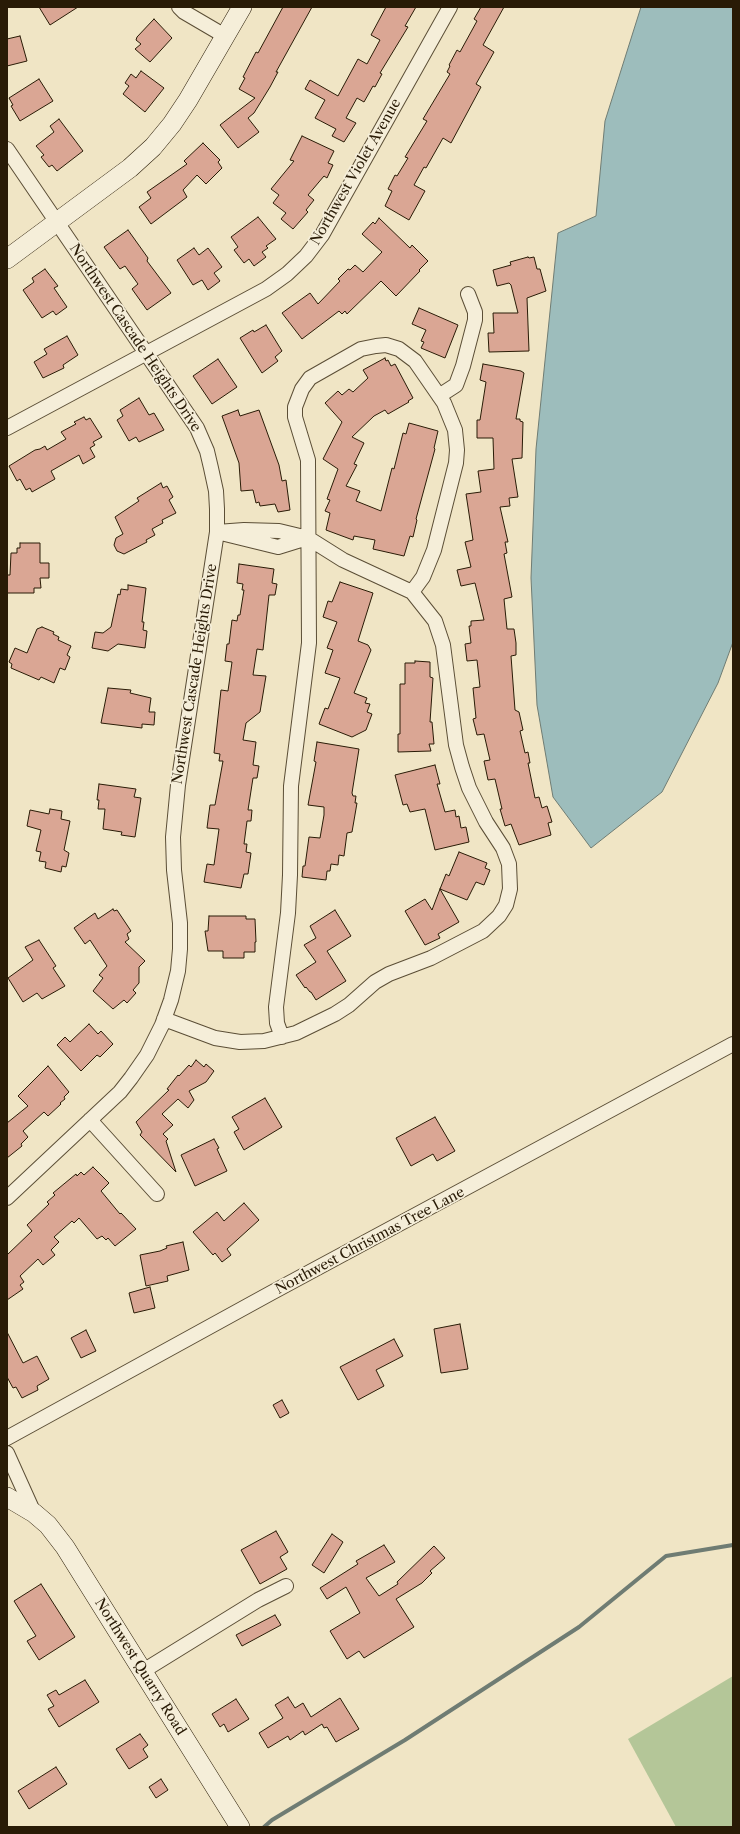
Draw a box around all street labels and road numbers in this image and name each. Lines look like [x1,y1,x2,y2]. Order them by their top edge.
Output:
street label: Northwest Violet Avenue [307,96,405,248]
street label: Northwest Cascade Heights Drive [66,241,204,435]
street label: Northwest Cascade Heights Drive [169,563,221,785]
street label: Northwest Christmas Tree Lane [273,1184,467,1298]
street label: Northwest Quarry Road [91,1595,189,1739]

